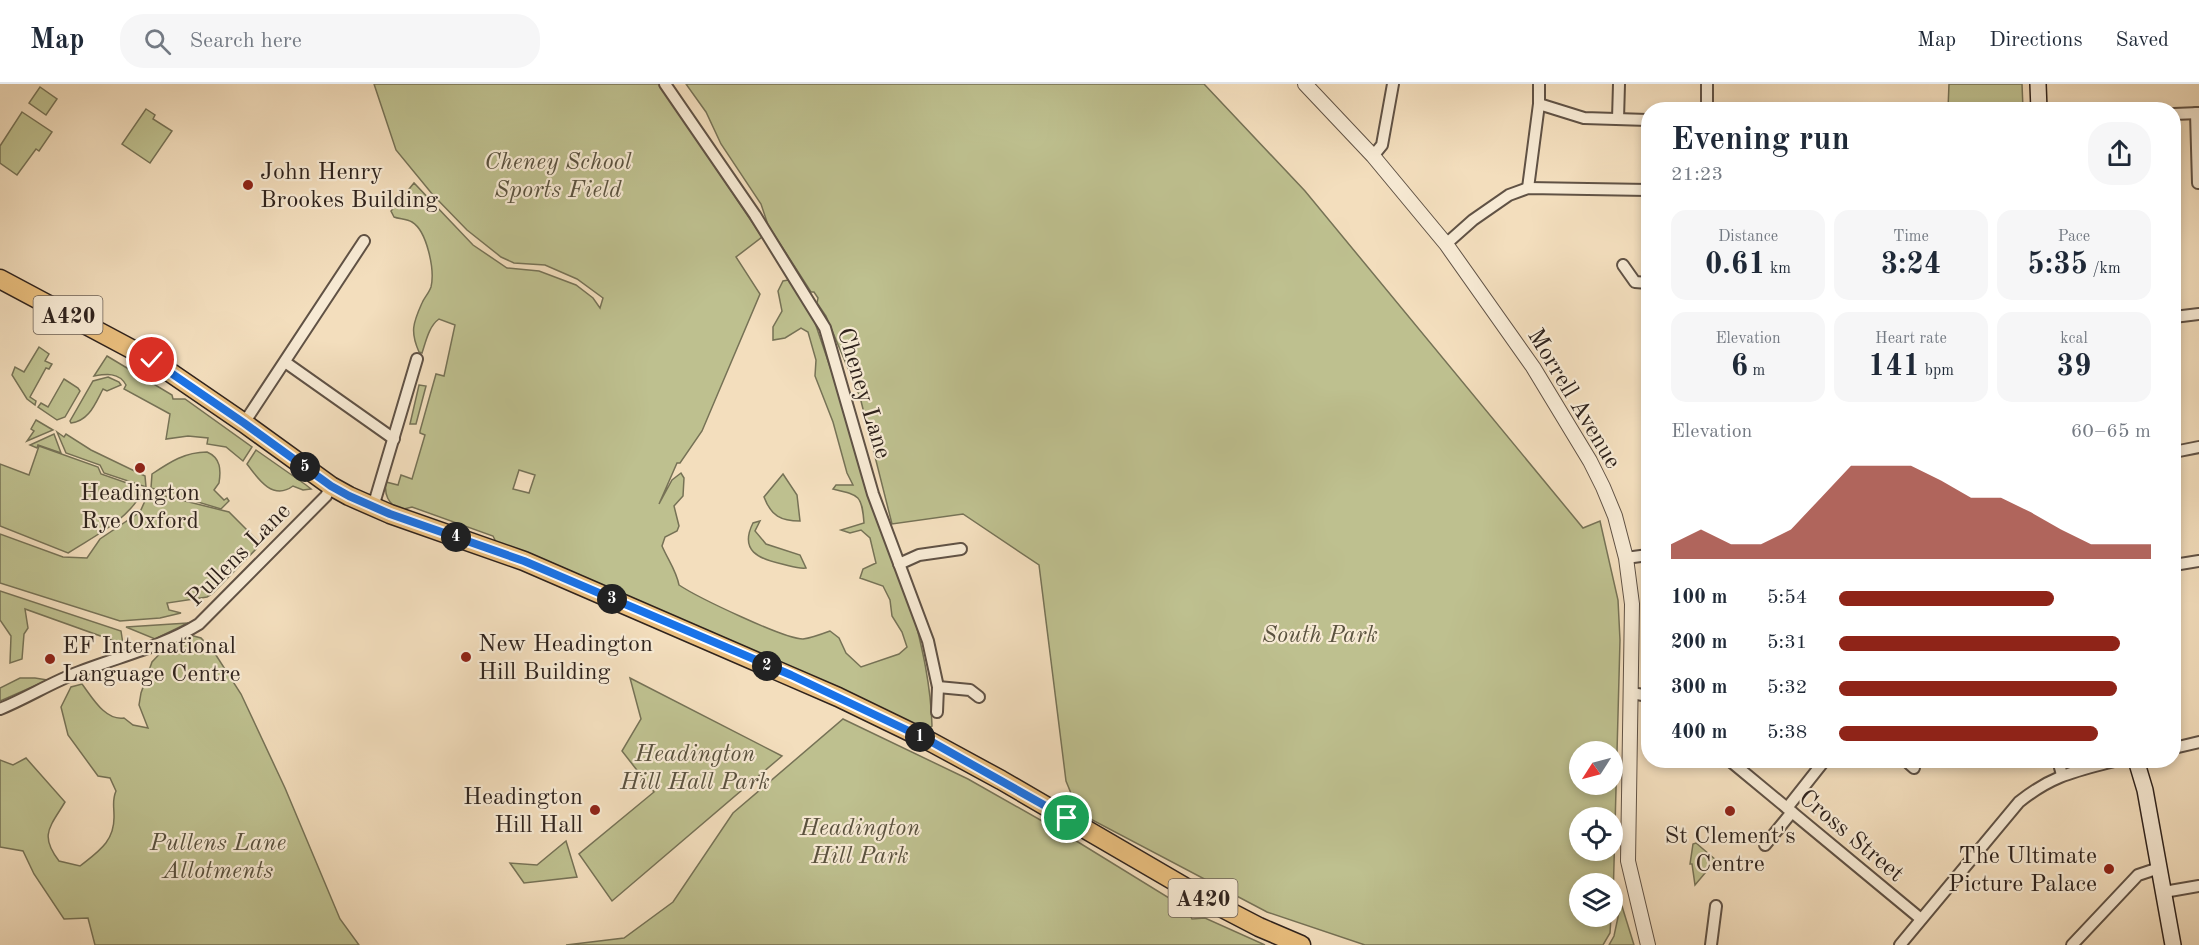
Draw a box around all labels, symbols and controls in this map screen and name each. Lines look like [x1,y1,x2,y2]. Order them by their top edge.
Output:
search box [120,14,540,68]
icon: search [141,25,174,58]
text: Map [30,27,84,55]
text: Search here [189,30,302,52]
text: Map [1917,30,1956,51]
text: Directions [1989,30,2083,51]
text: Saved [2116,30,2169,51]
button: share [2088,122,2151,185]
text: Evening run [1671,124,1850,157]
park label: Cheney School Sports Field [484,151,632,203]
place label: John Henry Brookes Building [260,161,438,213]
text: 21:23 [1671,165,1723,185]
marker: John Henry Brookes Building [241,178,255,192]
text: Distance [1718,229,1778,245]
text: Time [1893,229,1929,245]
text: Pace [2058,229,2090,245]
text: 0.61 [1705,250,1766,280]
text: 3:24 [1881,250,1941,280]
text: 5:35 [2027,250,2088,280]
text: km [1766,261,1791,277]
text: /km [2088,261,2121,277]
road number: A420 [34,296,103,334]
street label: Cheney Lane [832,325,894,462]
street label: Morrell Avenue [1522,325,1624,473]
text: Elevation [1715,331,1781,347]
text: Heart rate [1875,331,1947,347]
text: kcal [2060,331,2088,347]
pin [126,334,177,385]
icon: check [135,343,168,376]
text: 6 [1731,352,1748,382]
text: 141 [1868,352,1920,382]
text: 39 [2057,352,2091,382]
text: m [1748,363,1765,379]
text: bpm [1920,363,1954,379]
text: Elevation [1671,422,1752,442]
text: 60–65 m [2071,422,2151,442]
pin: 5 [290,452,320,482]
text: 5 [300,459,310,475]
marker: Headington Rye Oxford [133,461,147,475]
place label: Headington Rye Oxford [80,482,200,534]
street label: Pullens Lane [183,499,296,612]
pin: 4 [441,522,471,552]
text: 4 [451,529,461,545]
pin: 3 [597,584,627,614]
text: 100 m [1671,588,1727,608]
text: 5:54 [1767,588,1807,608]
text: 3 [607,591,617,607]
park label: South Park [1262,624,1378,648]
place label: New Headington Hill Building [478,633,653,685]
text: 200 m [1671,633,1727,653]
text: 5:31 [1767,633,1807,653]
place label: EF International Language Centre [62,635,241,687]
marker: New Headington Hill Building [459,650,473,664]
pin: 2 [752,651,782,681]
marker: EF International Language Centre [43,652,57,666]
text: 2 [762,658,772,674]
text: 300 m [1671,678,1727,698]
text: 5:32 [1767,678,1807,698]
pin: 1 [905,722,935,752]
text: 400 m [1671,723,1727,743]
text: 5:38 [1767,723,1807,743]
text: 1 [915,729,925,745]
north arrow [1569,741,1623,795]
map controls [1569,741,1623,927]
park label: Headington Hill Hall Park [619,743,770,795]
place label: Headington Hill Hall [463,786,583,838]
street label: Cross Street [1794,786,1908,887]
pin [1041,792,1092,843]
icon: arrive [1050,801,1083,834]
marker: Headington Hill Hall [588,803,602,817]
marker: St Clement's Centre [1723,804,1737,818]
button: locate [1569,807,1623,861]
park label: Headington Hill Park [799,817,920,869]
place label: St Clement's Centre [1664,825,1796,877]
park label: Pullens Lane Allotments [149,832,286,884]
place label: The Ultimate Picture Palace [1948,845,2097,897]
marker: The Ultimate Picture Palace [2102,862,2116,876]
button: layers [1569,873,1623,927]
road number: A420 [1168,879,1238,917]

